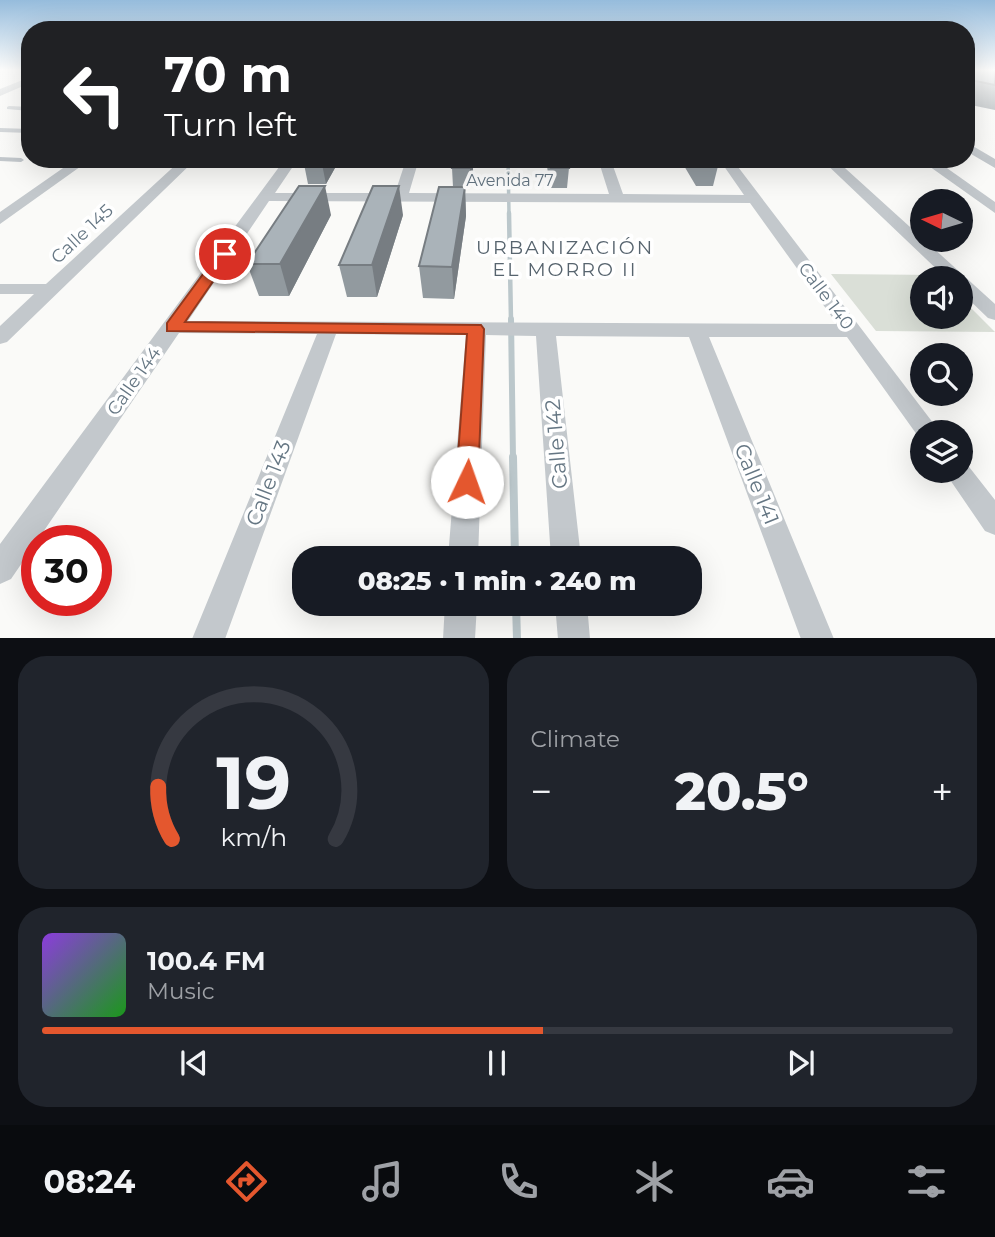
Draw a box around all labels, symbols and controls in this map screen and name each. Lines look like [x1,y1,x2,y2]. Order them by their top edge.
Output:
text: 70 m [164,45,292,104]
icon: left [49,49,140,140]
text: Turn left [164,105,298,144]
street label: Avenida 77 [466,171,554,190]
north arrow [910,189,973,252]
map controls [910,189,973,483]
street label: Calle 145 [46,200,118,268]
pin [195,224,255,284]
icon: arrive [206,235,244,273]
district label: URBANIZACIÓN EL MORRO II [476,236,654,281]
street label: Calle 140 [793,258,859,334]
button: sound [910,266,973,329]
street label: Calle 144 [102,342,166,420]
button: search [910,343,973,406]
street label: Calle 142 [540,398,572,490]
button: layers [910,420,973,483]
street label: Calle 143 [240,437,296,529]
street label: Calle 141 [729,440,785,528]
position arrow [430,445,504,519]
speed limit sign: 30 [21,525,112,616]
text: 08:25 · 1 min · 240 m [358,565,636,597]
text: Climate [531,725,620,753]
text: 19 [216,739,291,827]
text: 20.5° [675,760,809,823]
text: − [531,768,552,815]
text: + [931,768,953,815]
text: km/h [220,821,287,851]
text: 100.4 FM [147,945,266,977]
text: Music [147,977,215,1005]
icon: previous [175,1044,213,1082]
icon: pause [478,1044,516,1082]
icon: next [782,1044,820,1082]
icon: directions [222,1157,271,1206]
icon: music [358,1157,407,1206]
icon: phone [494,1157,543,1206]
icon: climate [630,1157,679,1206]
icon: car [766,1157,815,1206]
icon: filters [902,1157,951,1206]
text: 08:24 [44,1162,135,1201]

